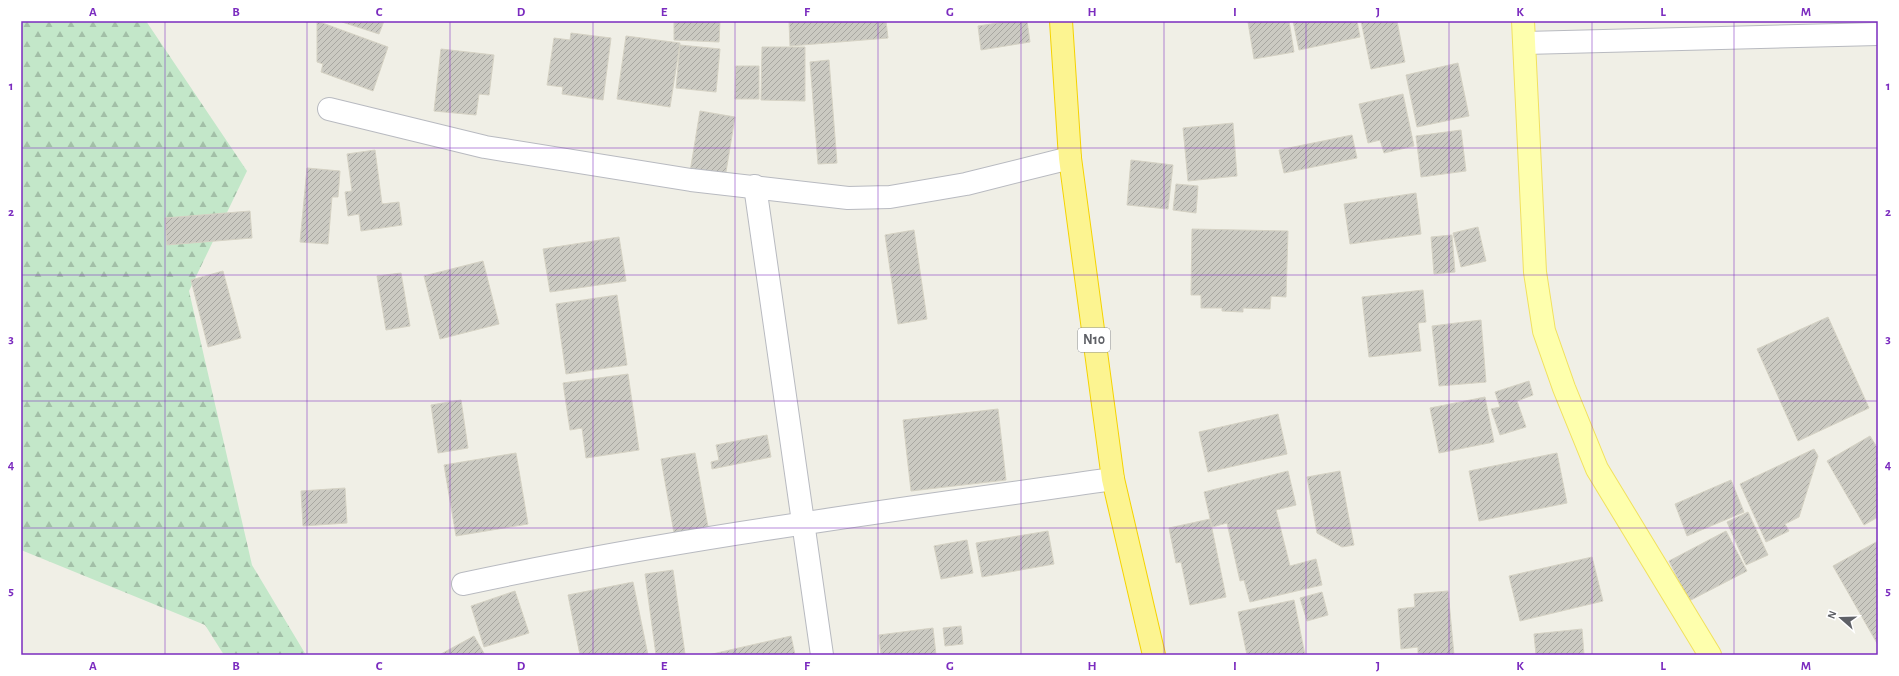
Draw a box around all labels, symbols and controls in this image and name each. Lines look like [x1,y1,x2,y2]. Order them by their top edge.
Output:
text: A [89,6,97,19]
text: B [232,6,240,19]
text: C [376,6,383,19]
text: D [517,6,526,19]
text: E [661,6,668,19]
text: F [804,6,811,19]
text: G [946,6,954,19]
text: H [1087,6,1097,19]
text: I [1233,6,1237,19]
text: J [1376,6,1380,19]
text: K [1516,6,1524,19]
text: L [1660,6,1666,19]
text: M [1801,6,1811,19]
text: 1 [9,80,13,93]
text: 1 [1886,80,1890,93]
text: 2 [8,206,14,219]
text: 2 [1885,206,1891,219]
road number: N10 [1078,328,1110,352]
text: 3 [8,333,14,346]
text: 3 [1885,333,1891,346]
text: 4 [8,459,15,472]
text: 4 [1885,459,1892,472]
text: 5 [8,585,14,598]
text: 5 [1885,585,1891,598]
north arrow [1821,598,1861,638]
text: N [1826,609,1839,620]
text: A [89,660,97,673]
text: B [232,660,240,673]
text: C [376,660,383,673]
text: D [517,660,526,673]
text: E [661,660,668,673]
text: F [804,660,811,673]
text: G [946,660,954,673]
text: H [1087,660,1097,673]
text: I [1233,660,1237,673]
text: J [1376,660,1380,673]
text: K [1516,660,1524,673]
text: L [1660,660,1666,673]
text: M [1801,660,1811,673]

